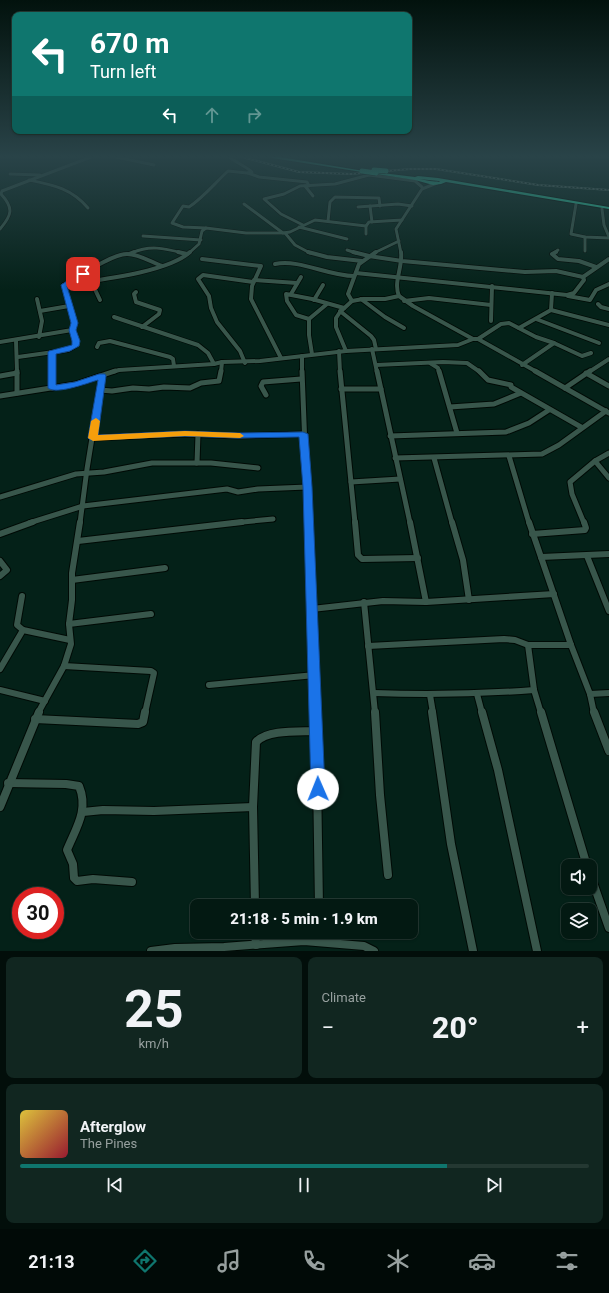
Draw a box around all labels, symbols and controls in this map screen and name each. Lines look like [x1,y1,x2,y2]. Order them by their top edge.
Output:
text: 670 m [90,27,169,60]
icon: left [24,28,76,80]
text: Turn left [90,61,156,82]
icon: left [159,104,181,126]
icon: ahead [201,104,223,126]
icon: right [243,104,265,126]
pin [66,257,100,291]
icon: arrive [72,263,94,285]
position arrow [297,768,339,810]
map controls [561,859,597,939]
button: sound [561,859,597,895]
speed limit sign: 30 [12,887,64,939]
button: layers [561,903,597,939]
text: 21:18 · 5 min · 1.9 km [230,910,378,928]
text: 25 [124,979,184,1040]
text: Climate [322,990,366,1005]
text: 20° [432,1010,479,1045]
text: − [322,1015,334,1040]
text: + [577,1015,589,1040]
text: km/h [138,1036,169,1051]
text: Afterglow [80,1118,146,1136]
text: The Pines [80,1136,137,1151]
icon: previous [104,1174,126,1196]
icon: pause [293,1174,315,1196]
icon: next [483,1174,505,1196]
icon: directions [131,1247,159,1275]
icon: music [215,1247,243,1275]
icon: phone [300,1247,328,1275]
icon: climate [384,1247,412,1275]
icon: car [468,1247,496,1275]
icon: filters [553,1247,581,1275]
text: 21:13 [28,1251,75,1272]

